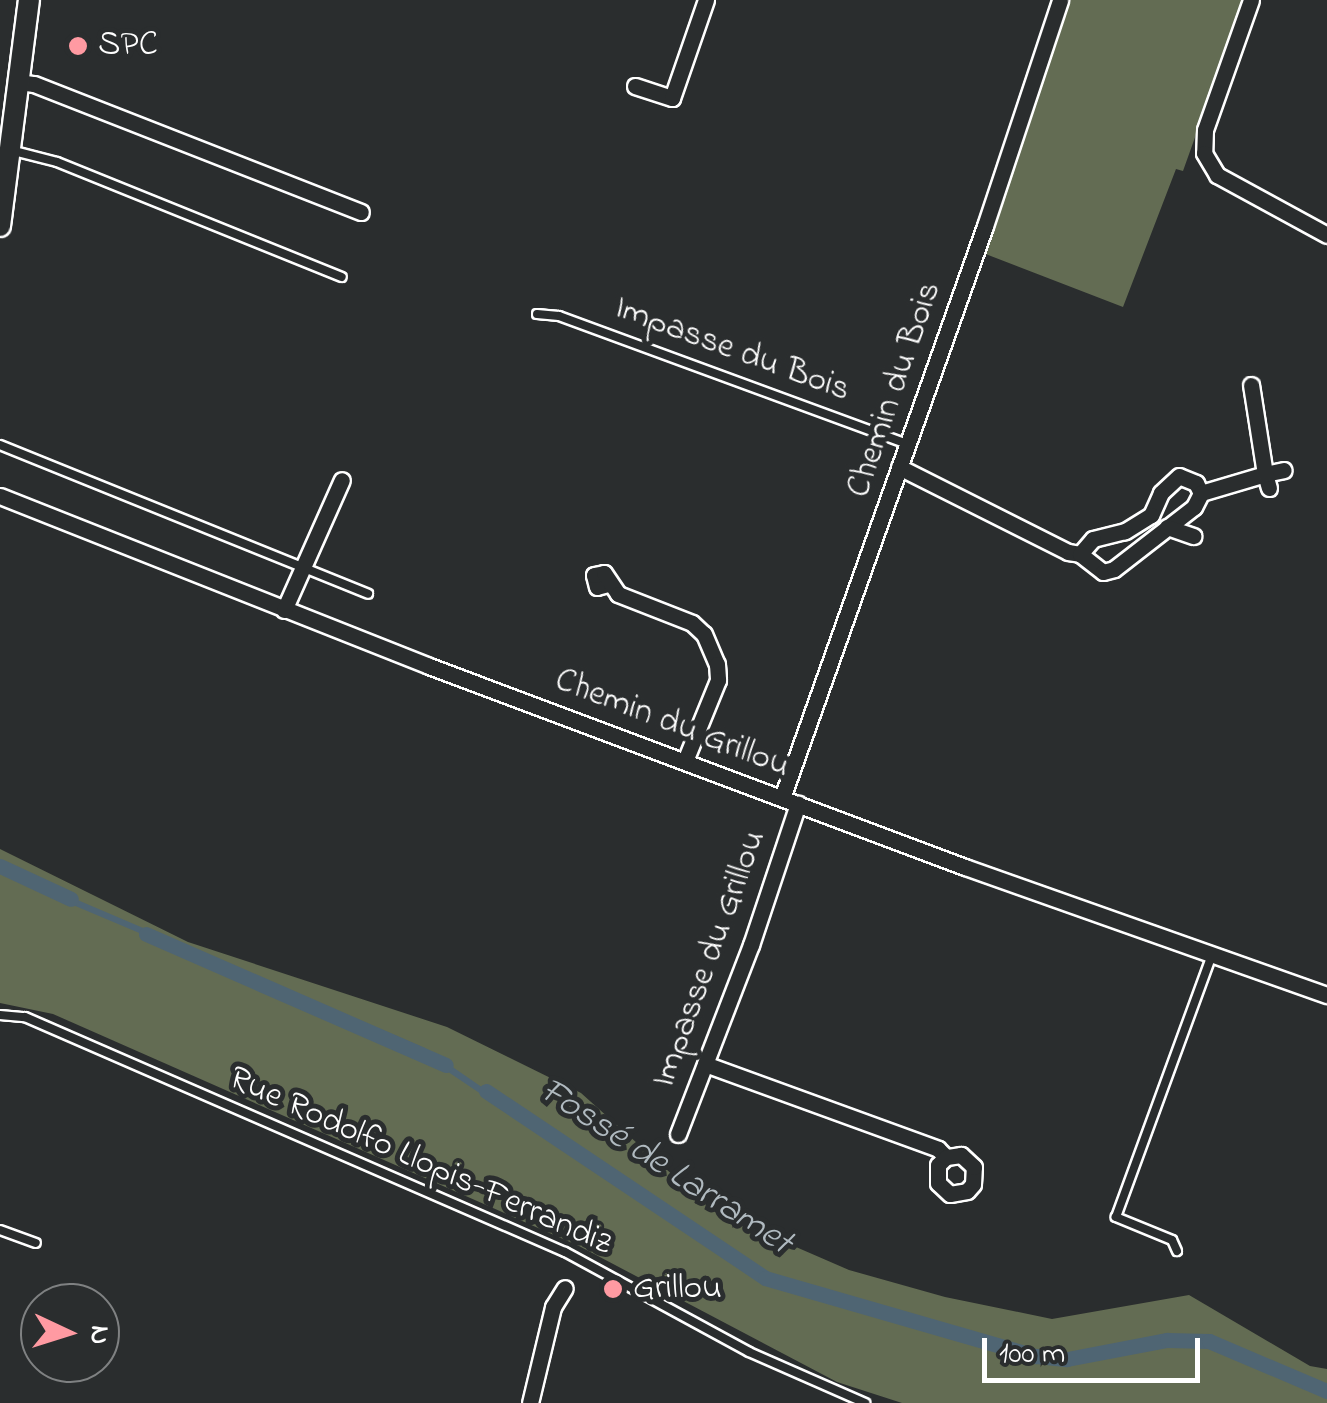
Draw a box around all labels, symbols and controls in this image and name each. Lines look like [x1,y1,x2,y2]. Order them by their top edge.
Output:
place label: SPC [98,25,158,67]
marker: SPC [67,35,89,57]
street label: Chemin du Bois [838,277,952,503]
street label: Impasse du Bois [608,288,856,412]
street label: Chemin du Grillou [549,660,795,788]
street label: Impasse du Grillou [644,825,776,1093]
street label: Rue Rodolfo Llopis-Ferrandiz [222,1058,618,1266]
water label: Fossé de Larramet [530,1069,800,1267]
place label: Grillou [633,1268,722,1310]
marker: Grillou [602,1278,624,1300]
north arrow [20,1283,120,1383]
scale bar [987,1318,1204,1380]
text: N [77,1324,120,1346]
text: 100 m [999,1333,1065,1377]

